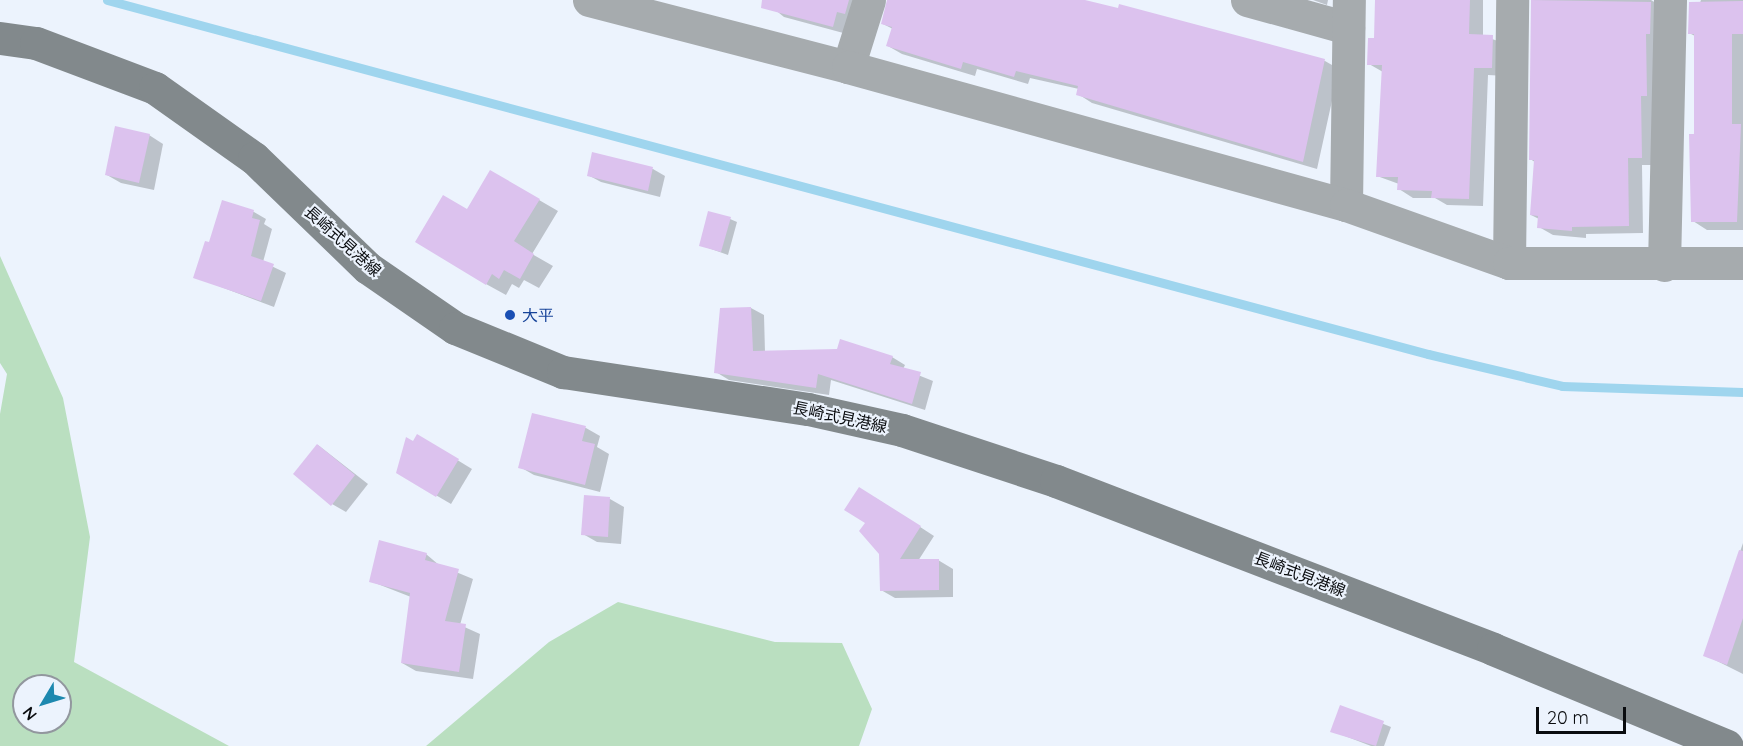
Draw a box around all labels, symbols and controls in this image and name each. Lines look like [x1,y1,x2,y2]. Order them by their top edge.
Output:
street label: 長崎式見港線 [301,202,385,280]
place label: 大平 [522,305,554,325]
marker: 大平 [503,308,517,322]
street label: 長崎式見港線 [791,398,889,436]
street label: 長崎式見港線 [1252,548,1348,600]
north arrow [12,674,72,734]
scale bar [1539,695,1629,733]
text: N [18,703,41,725]
text: 20 m [1547,706,1589,729]

